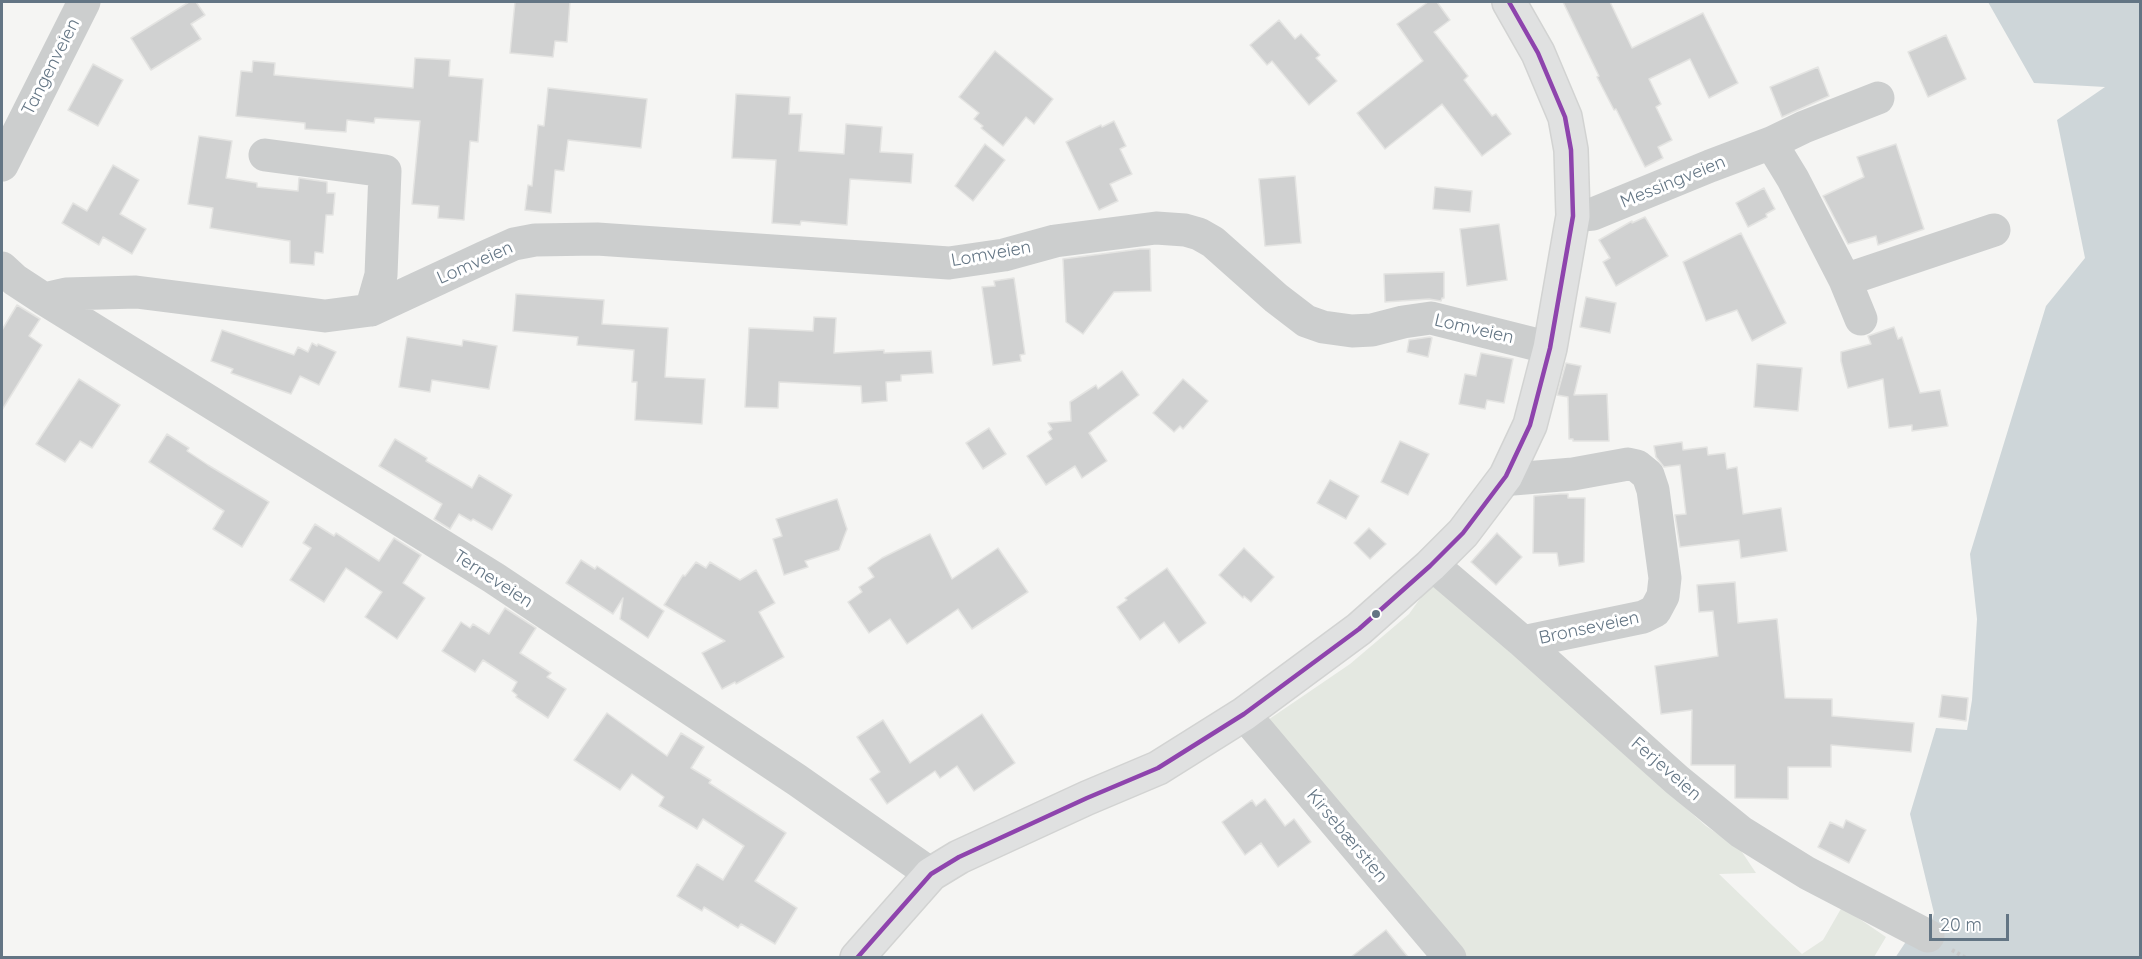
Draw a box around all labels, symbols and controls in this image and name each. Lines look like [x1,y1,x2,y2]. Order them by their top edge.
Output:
street label: Tangenveien [17,15,85,119]
street label: Messingveien [1617,151,1729,213]
street label: Lomveien [949,236,1033,272]
street label: Lomveien [434,237,516,289]
street label: Lomveien [1432,309,1516,349]
street label: Terneveien [449,545,537,613]
street label: Bronseveien [1537,607,1641,649]
unlabelled marker [1370,608,1382,620]
street label: Ferjeveien [1627,733,1705,805]
street label: Kirsebærstien [1302,785,1392,887]
scale bar [1932,902,2012,940]
text: 20 m [1940,913,1982,936]

